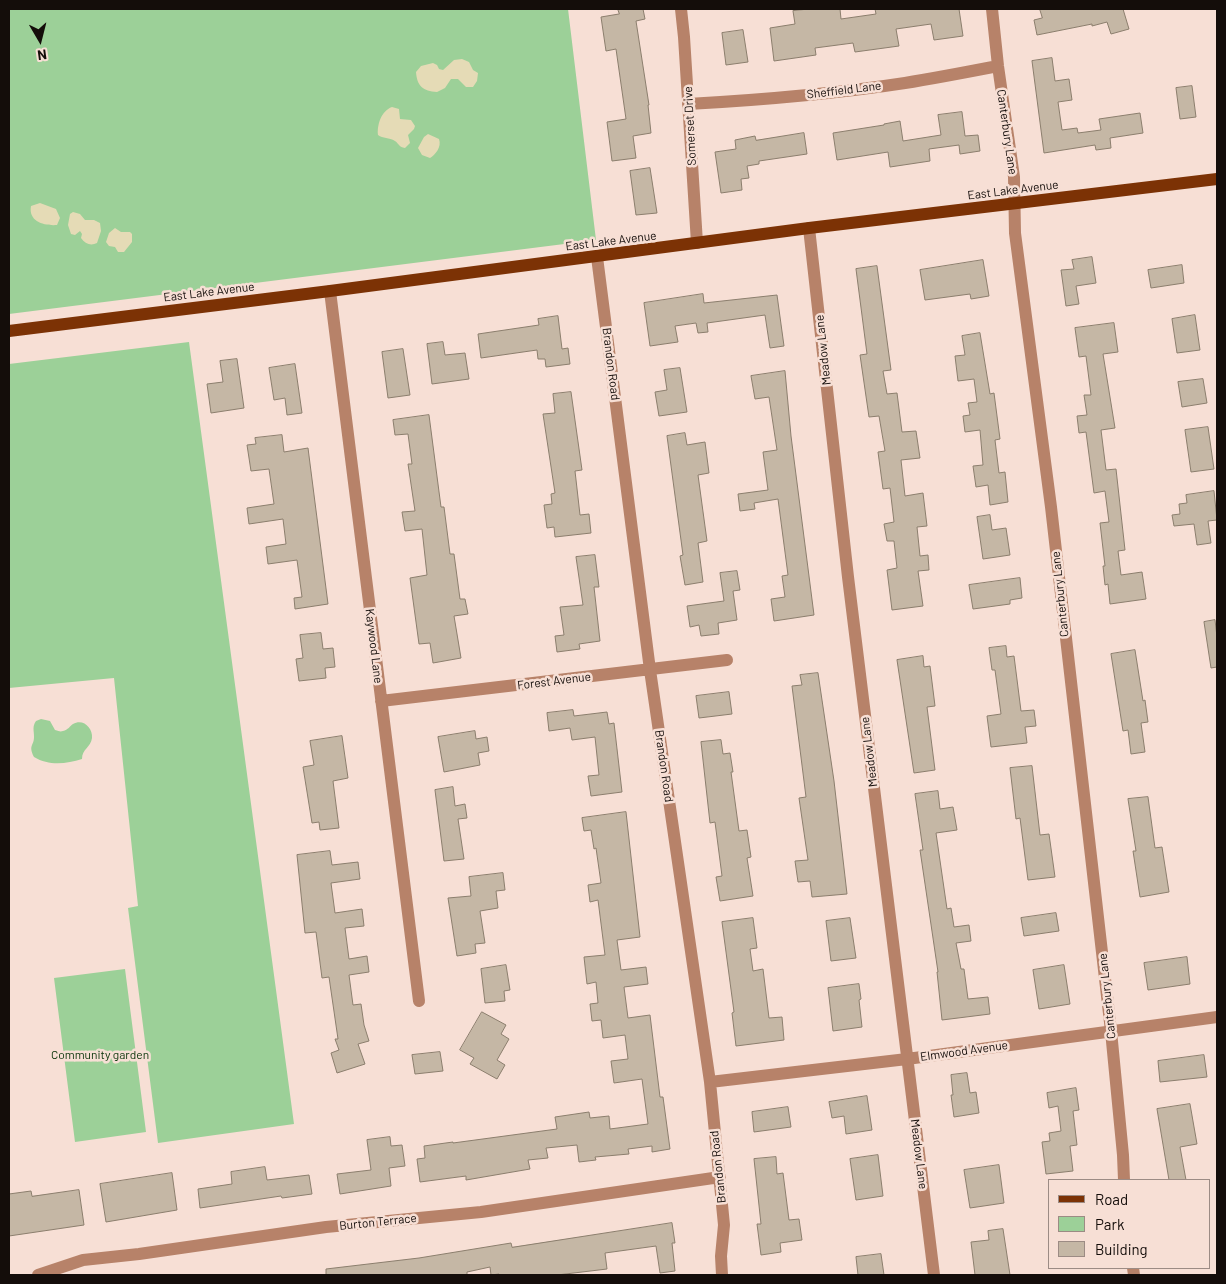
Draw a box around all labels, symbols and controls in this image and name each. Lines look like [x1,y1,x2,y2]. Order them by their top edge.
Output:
north arrow [15,15,65,65]
text: N [36,46,48,64]
street label: Sheffield Lane [806,78,882,102]
street label: Somerset Drive [681,86,699,166]
street label: Canterbury Lane [994,88,1020,176]
street label: East Lake Avenue [967,177,1059,203]
street label: East Lake Avenue [565,228,657,254]
street label: East Lake Avenue [163,279,255,305]
street label: Meadow Lane [812,314,834,386]
street label: Brandon Road [599,327,623,401]
street label: Canterbury Lane [1048,550,1072,638]
street label: Kaywood Lane [362,608,386,684]
street label: Forest Avenue [516,669,592,693]
street label: Meadow Lane [858,716,880,788]
street label: Brandon Road [652,729,676,803]
street label: Canterbury Lane [1095,952,1119,1040]
street label: Elmwood Avenue [919,1038,1009,1064]
park label: Community garden [51,1048,149,1062]
street label: Meadow Lane [908,1118,930,1190]
street label: Brandon Road [707,1130,729,1204]
legend [1048,1179,1211,1269]
text: Road [1095,1190,1128,1208]
street label: Burton Terrace [339,1211,417,1233]
text: Park [1095,1215,1124,1233]
text: Building [1095,1240,1148,1258]

